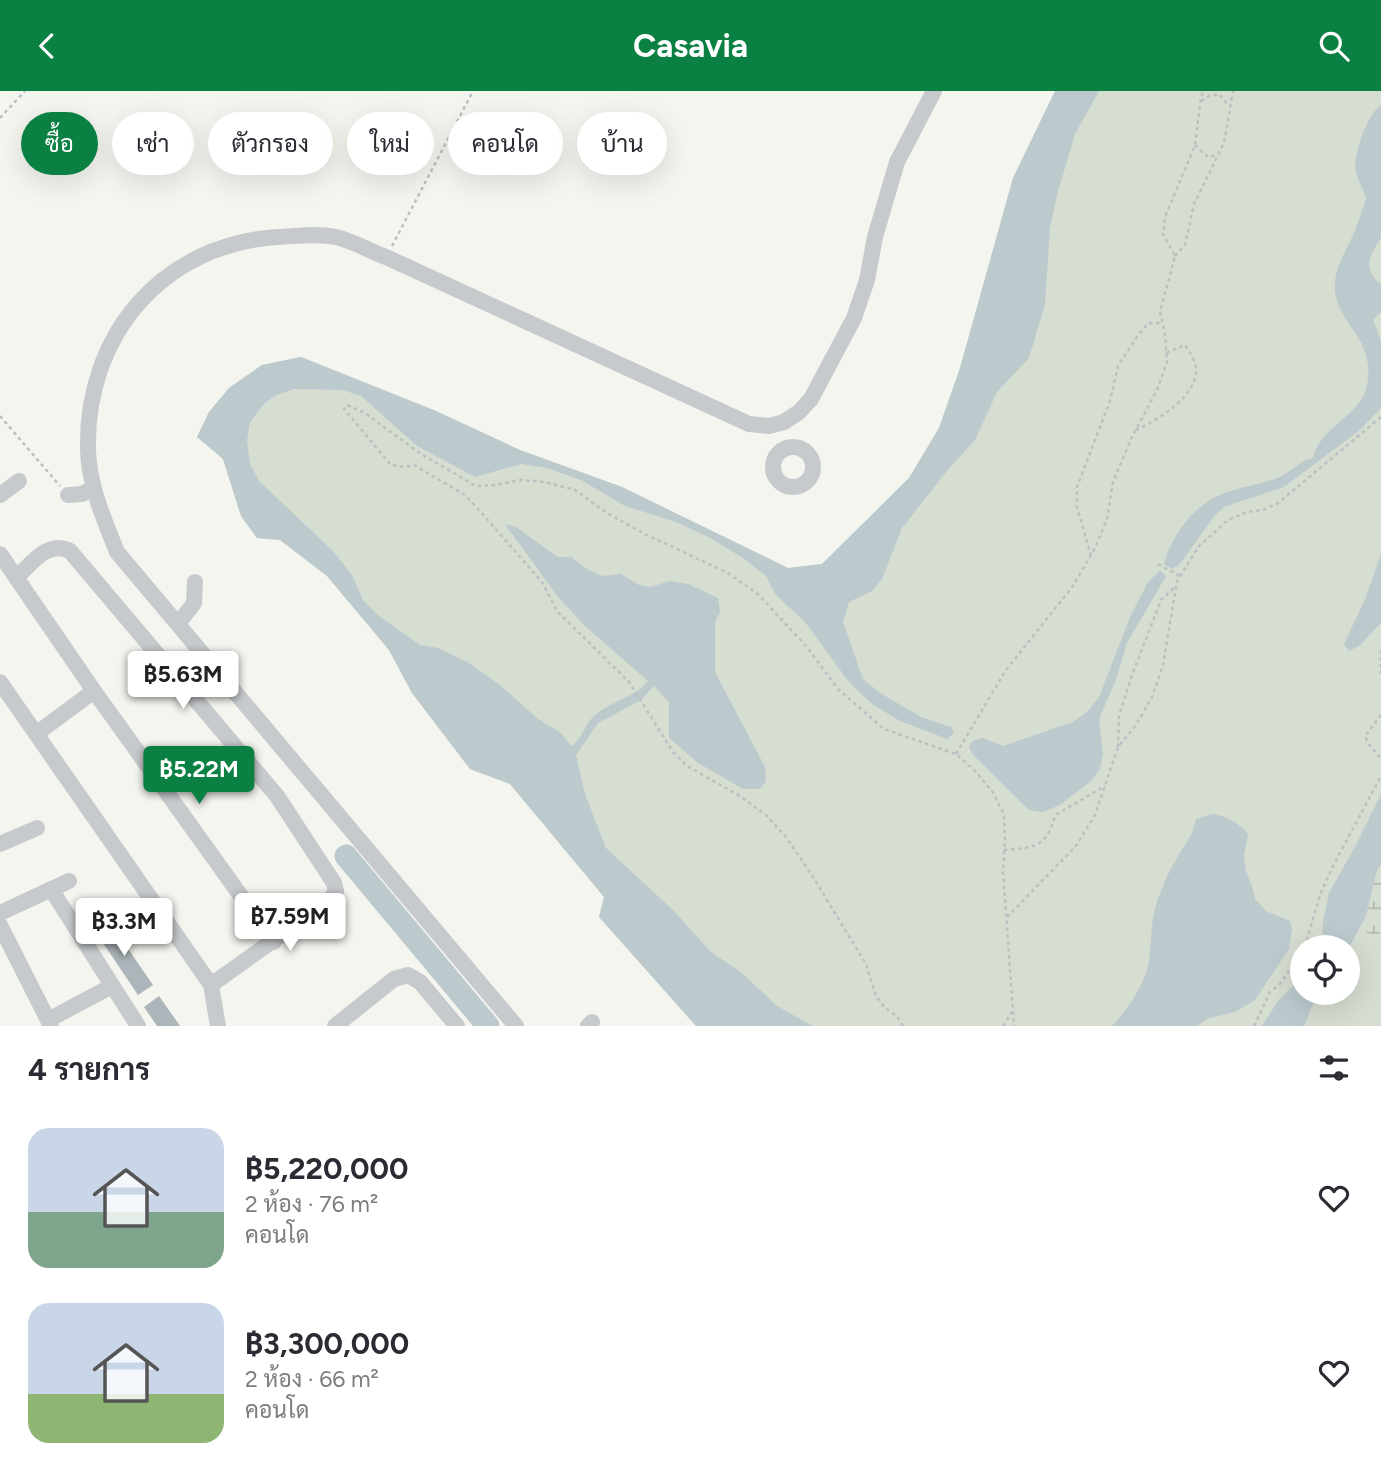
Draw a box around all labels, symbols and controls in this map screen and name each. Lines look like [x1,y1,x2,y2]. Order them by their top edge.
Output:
icon: back [28,27,66,65]
text: Casavia [633,27,748,65]
icon: search [1315,27,1353,65]
chip: ซื้อ [21,112,98,175]
chip: เช่า [112,112,194,175]
chip: ตัวกรอง [208,112,333,175]
chip: ใหม่ [347,112,434,175]
chip: คอนโด [448,112,563,175]
chip: บ้าน [577,112,667,175]
pin: ฿5.63M [126,651,240,711]
text: ฿5.63M [144,660,222,688]
pin: ฿5.22M [142,747,256,806]
text: ฿5.22M [159,755,239,783]
pin: ฿7.59M [233,893,347,953]
pin: ฿3.3M [75,899,173,958]
text: ฿7.59M [251,902,329,930]
text: ฿3.3M [92,907,156,935]
map controls [1290,935,1360,1005]
button: locate [1290,935,1360,1005]
icon: filters [1315,1049,1353,1087]
text: 4 รายการ [28,1051,150,1088]
text: ฿5,220,000 [245,1150,408,1187]
icon: home [84,1156,168,1240]
icon: heart [1315,1179,1353,1217]
text: 2 ห้อง · 76 m² [245,1190,378,1218]
text: คอนโด [245,1221,309,1249]
text: ฿3,300,000 [245,1325,409,1362]
icon: home [84,1331,168,1415]
icon: heart [1315,1354,1353,1392]
text: 2 ห้อง · 66 m² [245,1365,379,1393]
text: คอนโด [245,1396,309,1424]

